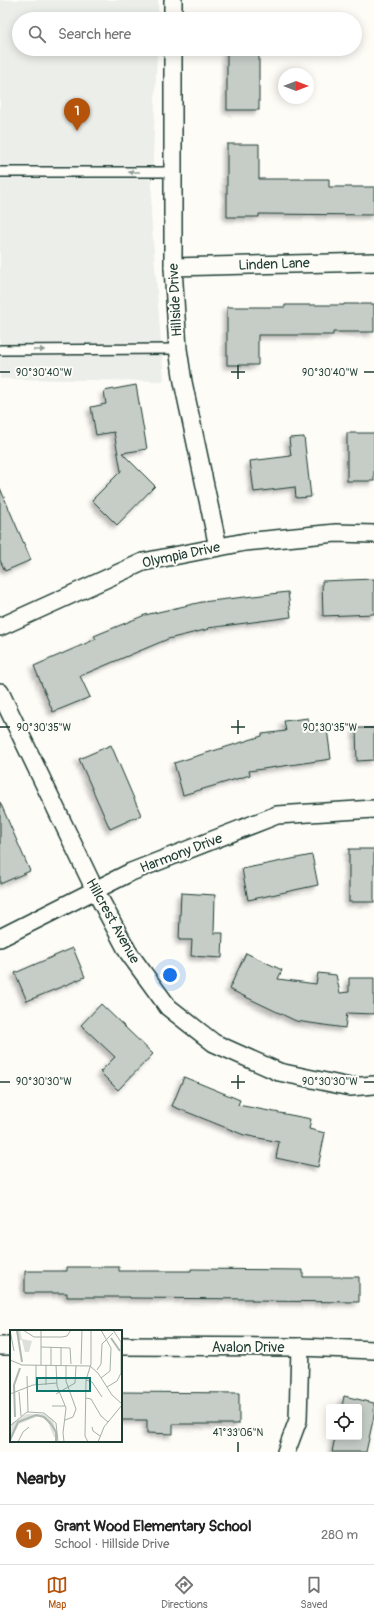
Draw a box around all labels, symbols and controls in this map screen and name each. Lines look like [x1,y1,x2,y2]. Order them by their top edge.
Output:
search box [12,12,362,56]
icon: search [26,23,48,45]
text: Search here [58,25,131,44]
north arrow [278,68,314,104]
pin: 1 [64,98,90,131]
one-way arrow [127,169,140,175]
street label: Linden Lane [238,254,310,274]
street label: Hillside Drive [165,263,185,337]
one-way arrow [33,347,46,353]
text: 90°30'40"W [16,367,72,379]
text: 90°30'40"W [302,367,358,379]
street label: Olympia Drive [141,538,222,572]
text: 90°30'35"W [17,722,72,734]
text: 90°30'35"W [303,722,358,734]
street label: Harmony Drive [137,829,225,876]
street label: Hillcrest Avenue [83,875,143,967]
your location [160,965,180,985]
text: 90°30'30"W [16,1076,72,1088]
text: 90°30'30"W [302,1076,358,1088]
inset map [10,1330,122,1442]
street label: Avalon Drive [212,1339,284,1356]
map controls [326,1404,362,1440]
button: locate [326,1404,362,1440]
text: 41°33'06"N [213,1427,264,1439]
text: Nearby [16,1468,65,1489]
text: Grant Wood Elementary School [54,1517,252,1536]
text: 1 [26,1527,32,1543]
text: 280 m [321,1527,358,1543]
text: School · Hillside Drive [54,1536,170,1552]
tab: Map [46,1574,68,1611]
tab: Directions [161,1574,208,1611]
tab: Saved [300,1574,328,1611]

